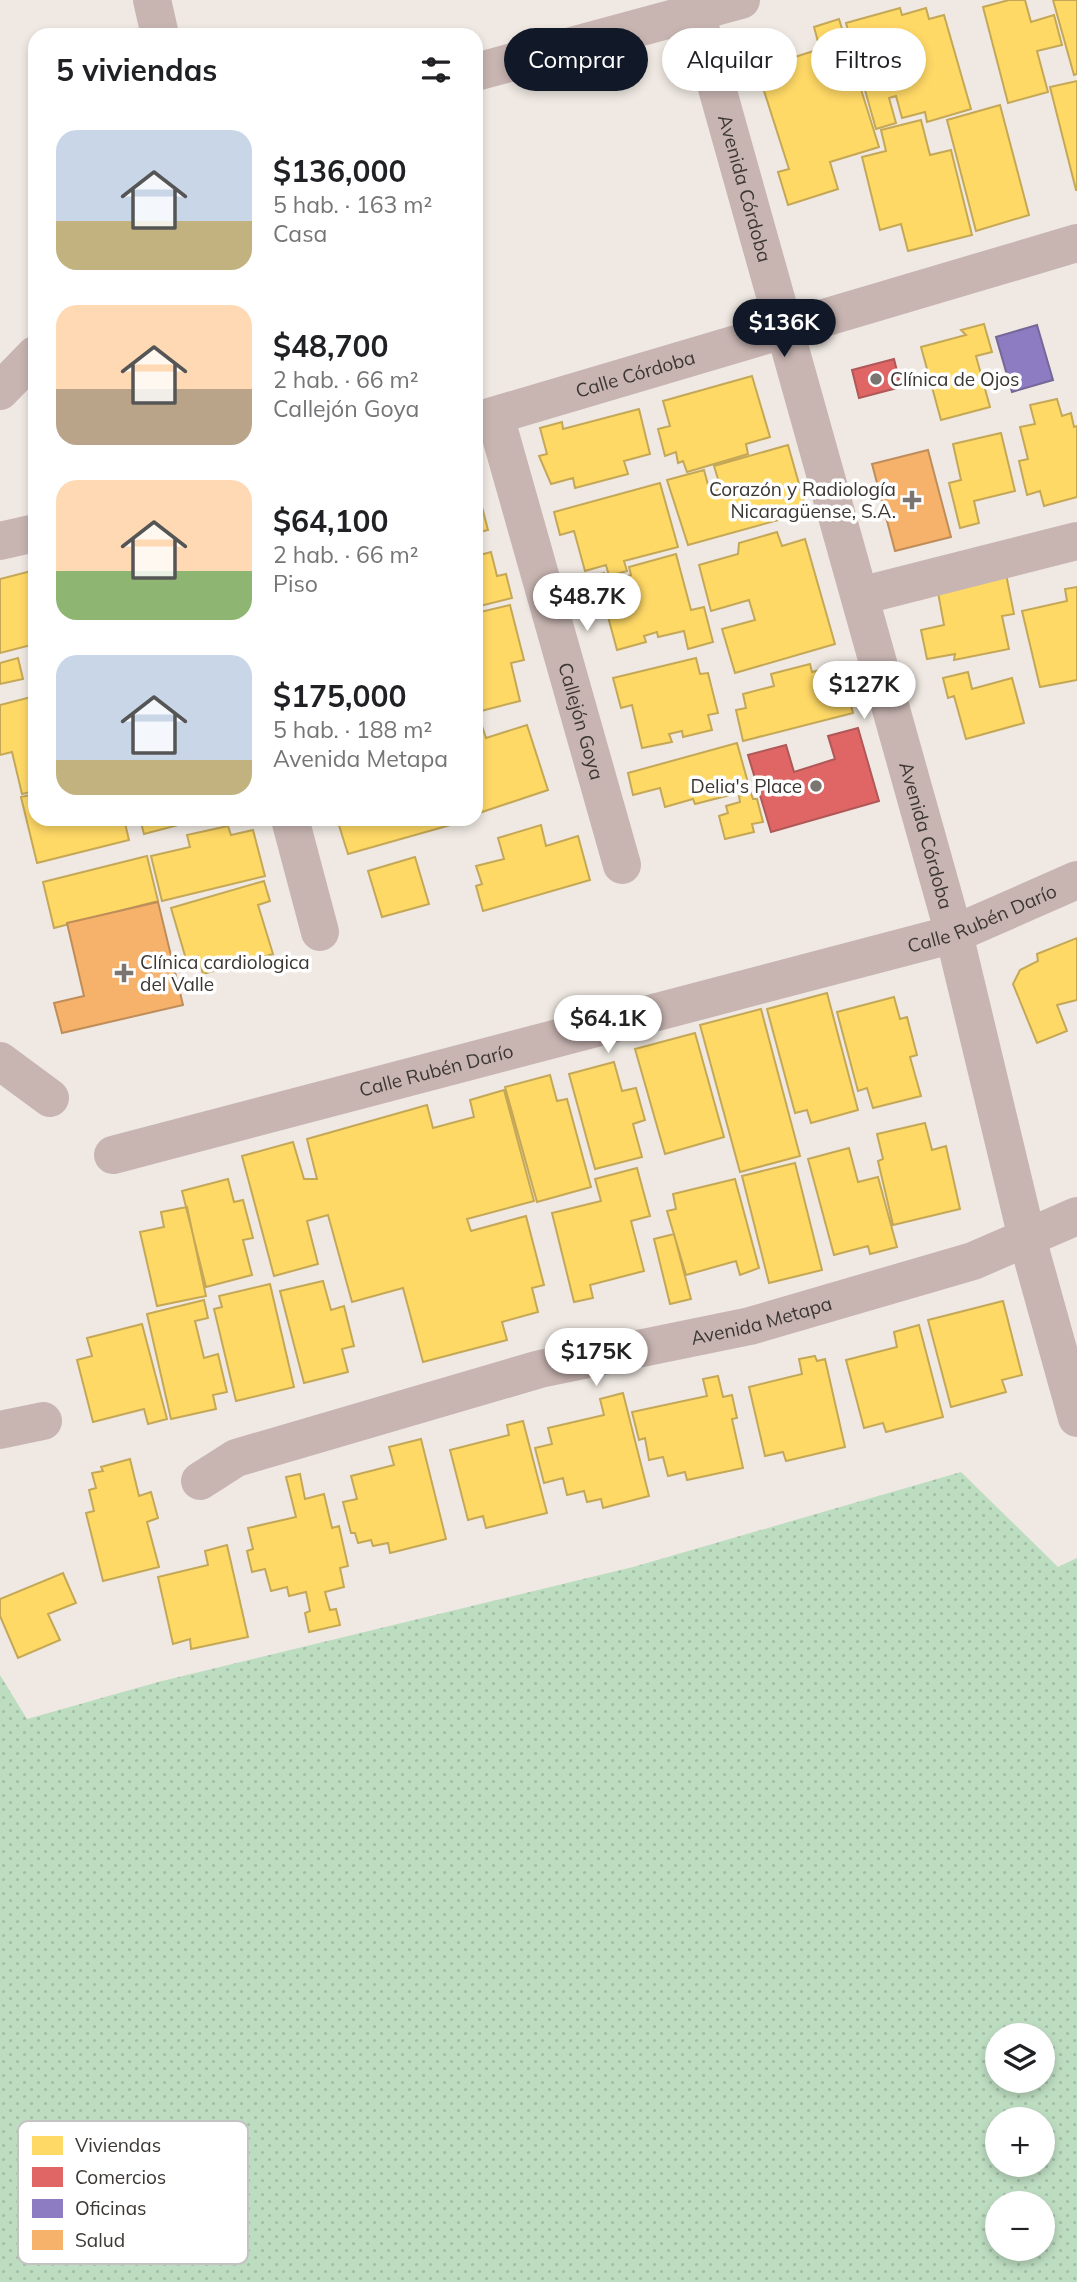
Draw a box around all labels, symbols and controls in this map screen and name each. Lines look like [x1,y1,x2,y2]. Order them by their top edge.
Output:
chip: Comprar [504,28,648,91]
chip: Alquilar [662,28,797,91]
chip: Filtros [811,28,926,91]
text: 5 viviendas [56,51,217,89]
icon: filters [417,51,455,89]
street label: Avenida Córdoba [713,112,777,265]
text: $136,000 [273,152,406,190]
icon: home [112,158,196,242]
text: 5 hab. · 163 m² [273,190,432,219]
text: Casa [273,219,327,248]
pin: $136K [735,300,833,359]
text: $136K [749,307,819,336]
text: $48,700 [273,327,388,365]
icon: home [112,333,196,417]
street label: Calle Córdoba [573,345,698,403]
text: 2 hab. · 66 m² [273,365,418,394]
place label: Clínica de Ojos [890,367,1020,391]
marker: Clínica de Ojos [868,371,884,387]
text: Callejón Goya [273,394,419,423]
place label: Corazón y Radiología Nicaragüense, S.A. [709,477,896,523]
marker: Corazón y Radiología Nicaragüense, S.A. [902,490,922,510]
text: $64,100 [273,502,388,540]
icon: home [112,508,196,592]
text: 2 hab. · 66 m² [273,540,418,569]
text: Piso [273,569,318,598]
pin: $48.7K [530,574,644,633]
text: $48.7K [549,581,625,610]
street label: Callejón Goya [553,660,609,782]
pin: $127K [815,662,913,721]
text: $127K [829,669,899,698]
text: $175,000 [273,677,406,715]
icon: home [112,683,196,767]
text: 5 hab. · 188 m² [273,715,432,744]
text: Avenida Metapa [273,744,448,773]
street label: Avenida Córdoba [894,759,958,912]
place label: Delia's Place [691,774,802,798]
marker: Delia's Place [808,778,824,794]
street label: Calle Rubén Darío [905,879,1060,958]
place label: Clínica cardiologica del Valle [140,950,310,996]
marker: Clínica cardiologica del Valle [114,963,134,983]
pin: $64.1K [551,996,665,1055]
text: $64.1K [570,1003,646,1032]
street label: Calle Rubén Darío [356,1038,516,1102]
street label: Avenida Metapa [689,1291,835,1350]
pin: $175K [547,1328,645,1388]
text: $175K [561,1336,631,1365]
map controls [985,2023,1055,2261]
button: layers [985,2023,1055,2093]
button: + [985,2107,1055,2177]
legend [18,2121,248,2264]
text: Viviendas [75,2133,161,2157]
text: Comercios [75,2165,166,2189]
button: − [985,2191,1055,2261]
text: Oficinas [75,2196,146,2220]
text: Salud [75,2228,125,2252]

